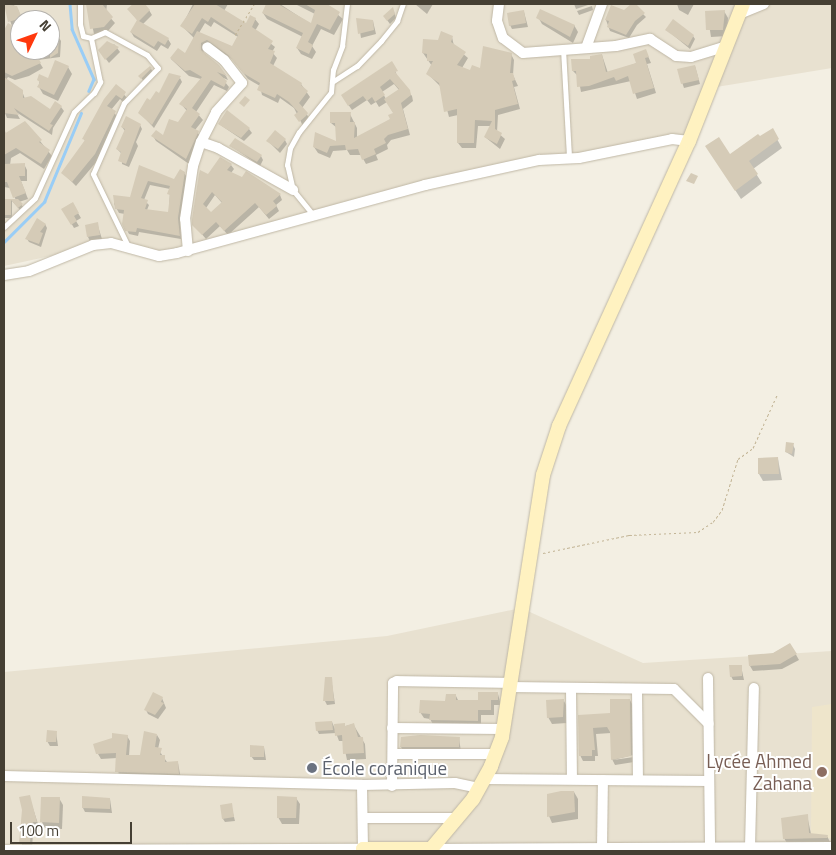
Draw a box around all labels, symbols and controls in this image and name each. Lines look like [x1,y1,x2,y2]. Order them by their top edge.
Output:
north arrow [10,10,60,60]
text: N [35,15,57,36]
place label: Lycée Ahmed Zahana [706,750,812,794]
place label: École coranique [322,757,447,779]
marker: École coranique [306,762,318,774]
marker: Lycée Ahmed Zahana [816,766,828,778]
scale bar [12,812,135,844]
text: 100 m [18,819,59,842]

